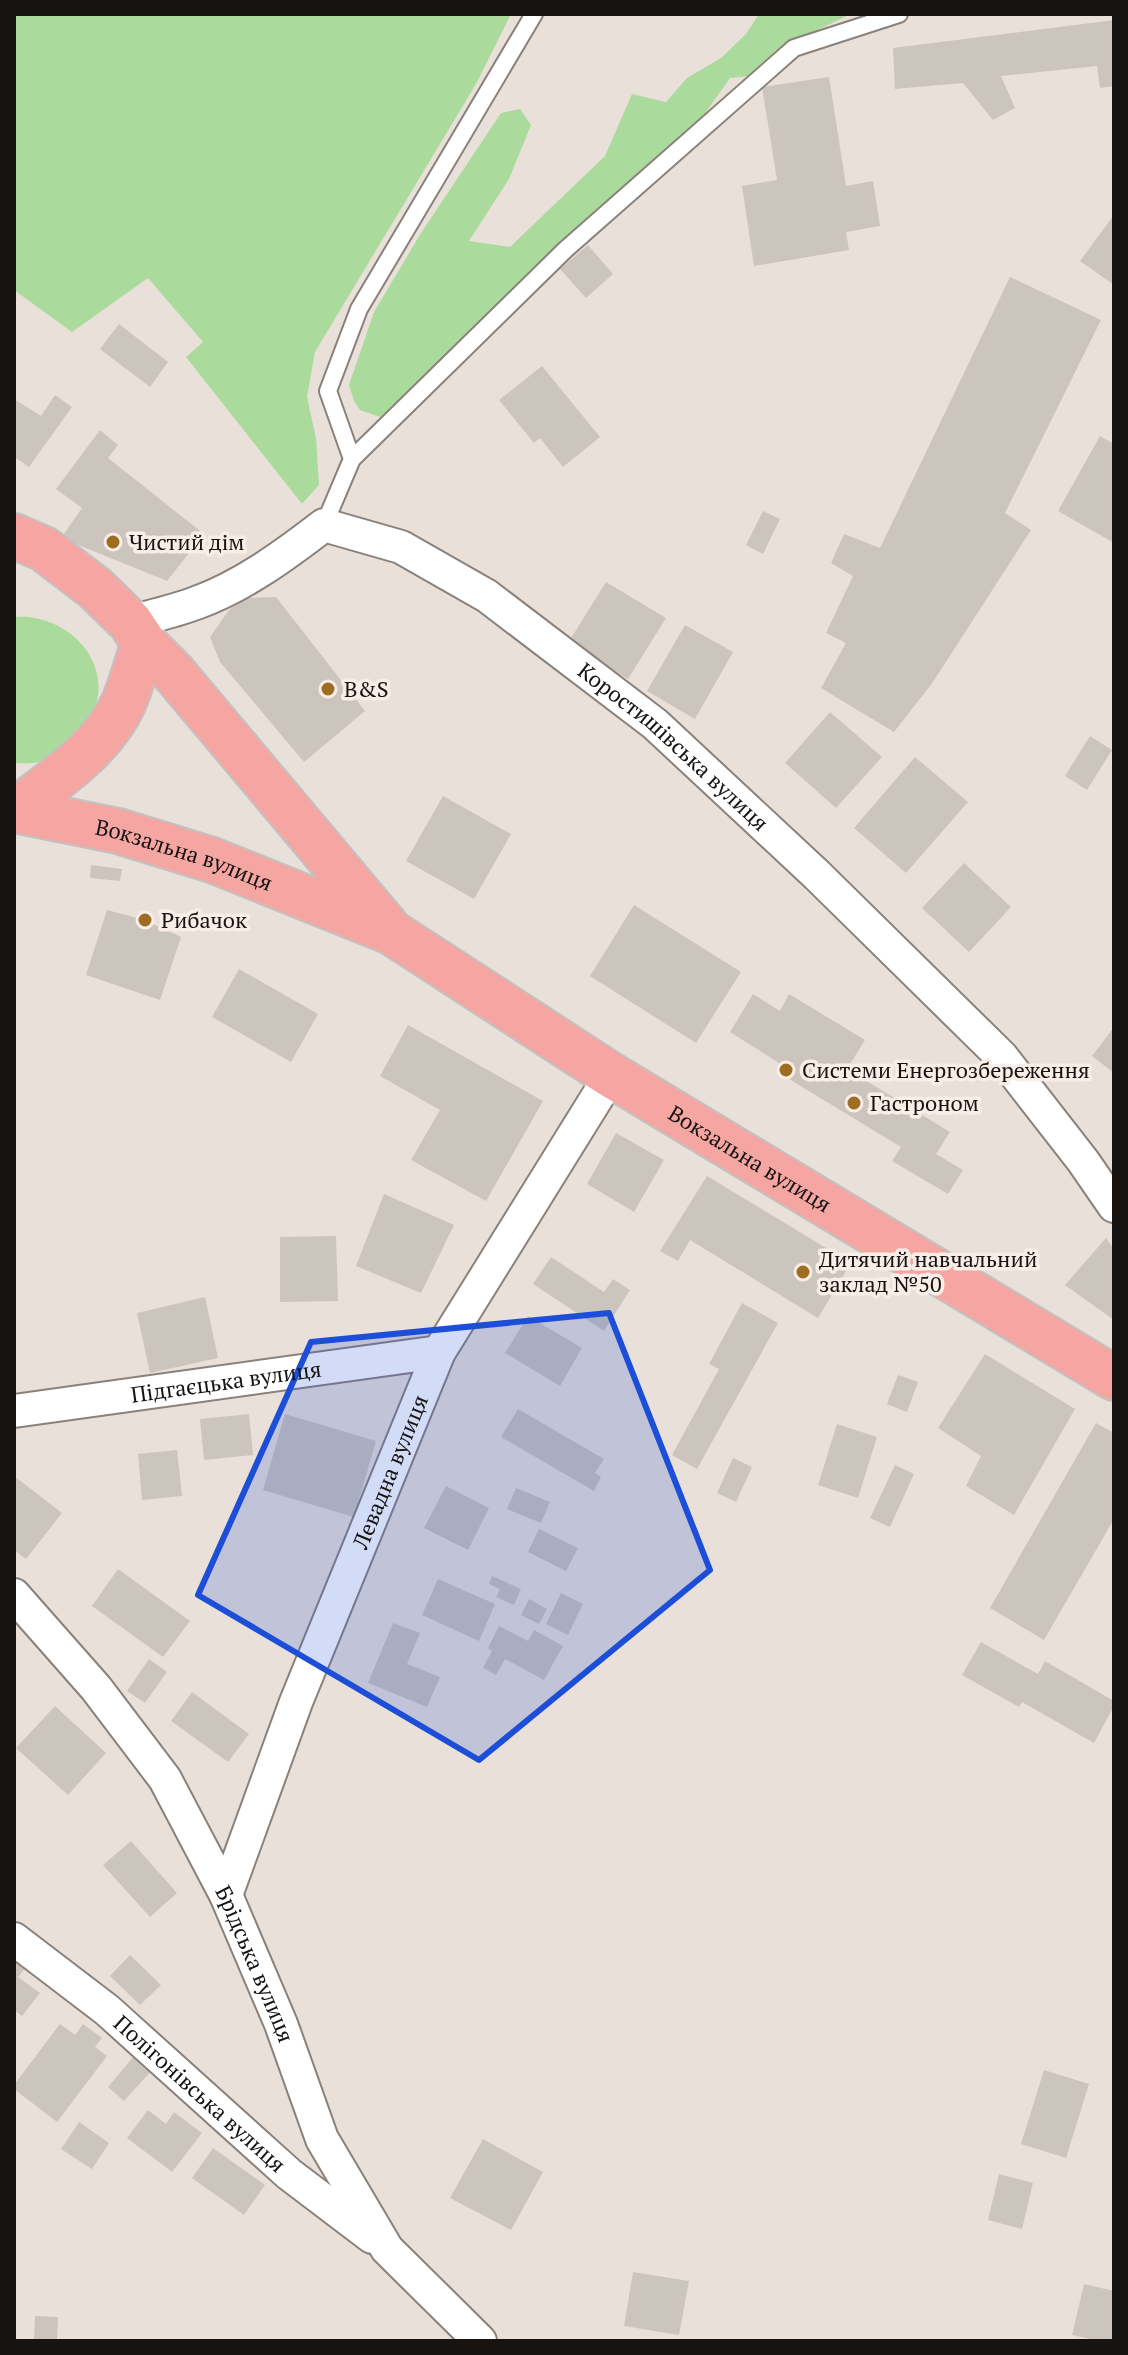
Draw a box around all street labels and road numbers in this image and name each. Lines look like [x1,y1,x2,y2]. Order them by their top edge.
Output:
street label: Коростишівська вулиця [572,655,775,837]
street label: Вокзальна вулиця [93,812,277,897]
street label: Вокзальна вулиця [663,1098,837,1218]
street label: Підгаєцька вулиця [129,1354,323,1409]
street label: Левадна вулиця [345,1390,434,1554]
street label: Брідська вулиця [209,1880,301,2046]
street label: Полігонівська вулиця [108,2008,292,2178]

